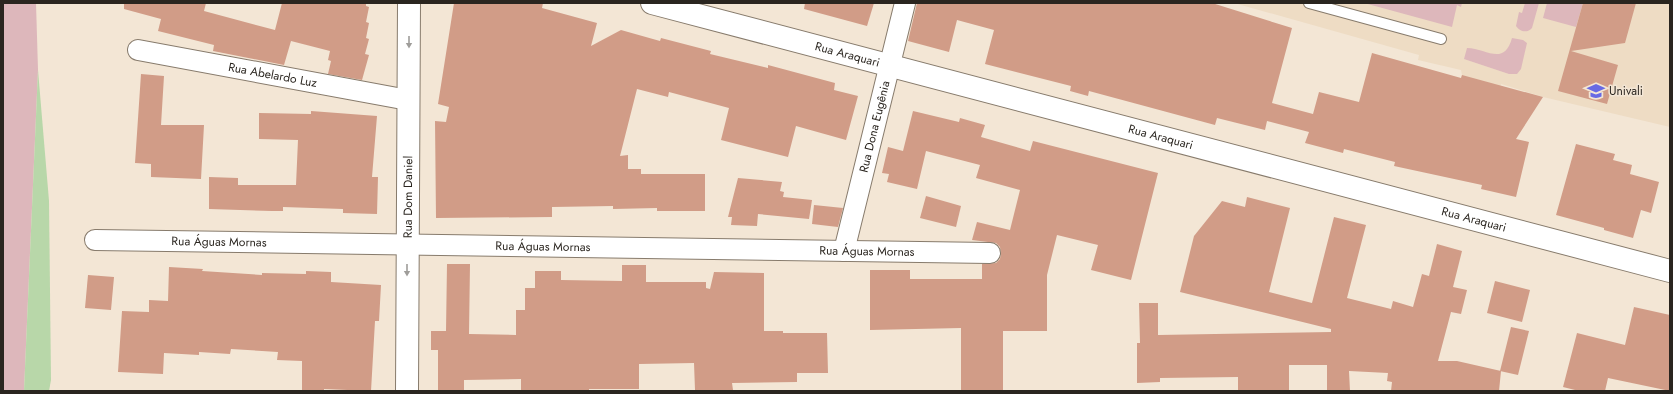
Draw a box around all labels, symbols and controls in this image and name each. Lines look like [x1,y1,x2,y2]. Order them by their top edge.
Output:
one-way arrow [406,36,412,49]
street label: Rua Araquari [813,37,882,72]
street label: Rua Abelardo Luz [227,58,319,92]
street label: Rua Dona Eugênia [855,79,895,175]
school or university icon: Univali [1586,81,1606,101]
place label: Univali [1609,82,1643,100]
street label: Rua Araquari [1126,120,1195,154]
street label: Rua Dom Daniel [399,156,417,238]
street label: Rua Araquari [1440,202,1508,237]
street label: Rua Águas Mornas [171,232,267,251]
street label: Rua Águas Mornas [495,237,591,256]
street label: Rua Águas Mornas [819,242,915,261]
one-way arrow [404,264,410,277]

